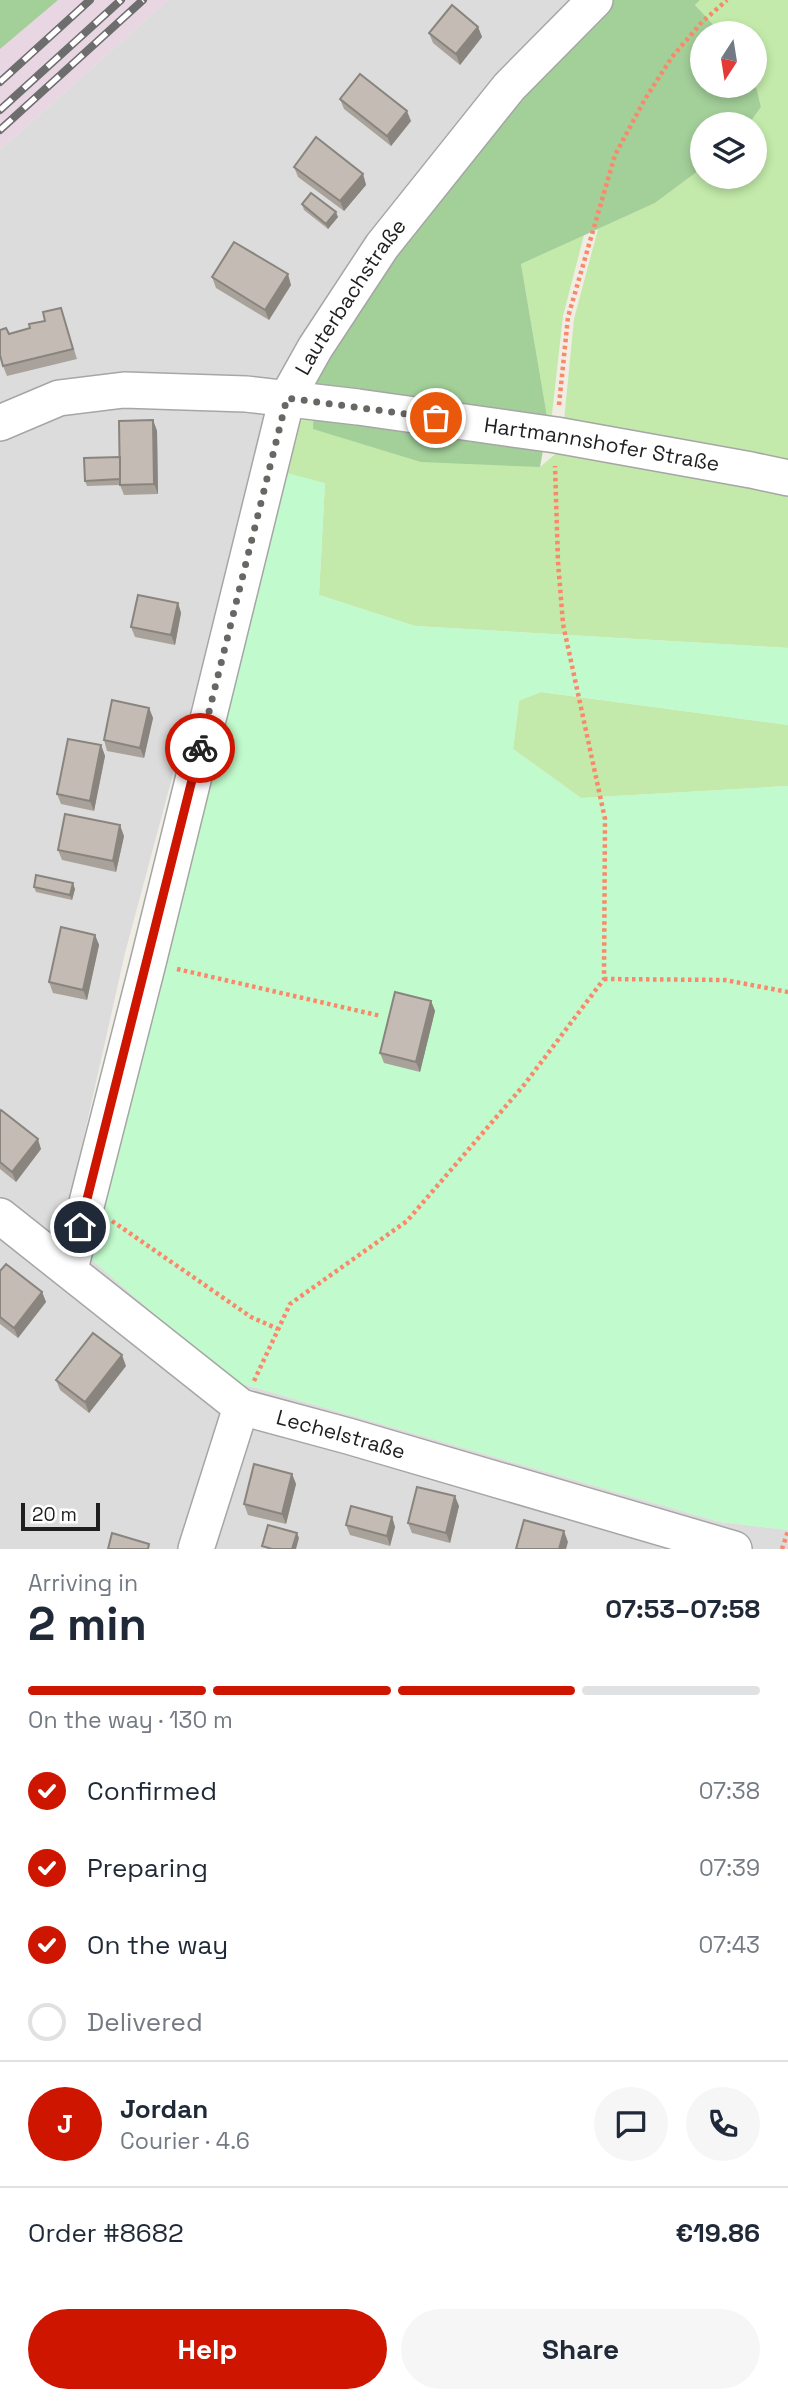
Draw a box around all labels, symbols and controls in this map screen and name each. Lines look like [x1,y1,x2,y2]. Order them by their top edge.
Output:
north arrow [690,21,766,98]
map controls [690,21,767,189]
button: layers [690,112,767,189]
street label: Lauterbachstraße [289,213,412,380]
pin [406,388,466,448]
icon: bag [417,399,455,437]
street label: Hartmannshofer Straße [482,411,722,477]
courier [165,713,235,783]
icon: bike [181,729,219,767]
pin [50,1197,110,1257]
icon: home [61,1208,99,1246]
street label: Lechelstraße [273,1403,409,1465]
scale bar [21,1500,100,1532]
text: 20 m [32,1502,77,1527]
text: Arriving in [28,1568,138,1598]
text: 07:53–07:58 [605,1592,760,1626]
text: 2 min [28,1595,147,1653]
text: On the way · 130 m [28,1705,233,1735]
icon: check [28,1772,66,1810]
text: Confirmed [87,1774,217,1808]
text: 07:38 [699,1776,760,1806]
icon: check [28,1849,66,1887]
text: Preparing [87,1851,208,1885]
text: 07:39 [699,1853,760,1883]
icon: check [28,1926,66,1964]
text: On the way [87,1928,228,1962]
text: 07:43 [699,1930,760,1960]
text: Delivered [87,2005,203,2039]
button: chat [594,2087,668,2161]
button: phone [686,2087,760,2161]
text: Jordan [120,2092,208,2126]
text: J [57,2107,73,2141]
text: Courier · 4.6 [120,2126,250,2156]
text: Order #8682 [28,2216,184,2250]
text: €19.86 [675,2216,760,2250]
button: Help [28,2309,387,2389]
button: Share [401,2309,760,2389]

